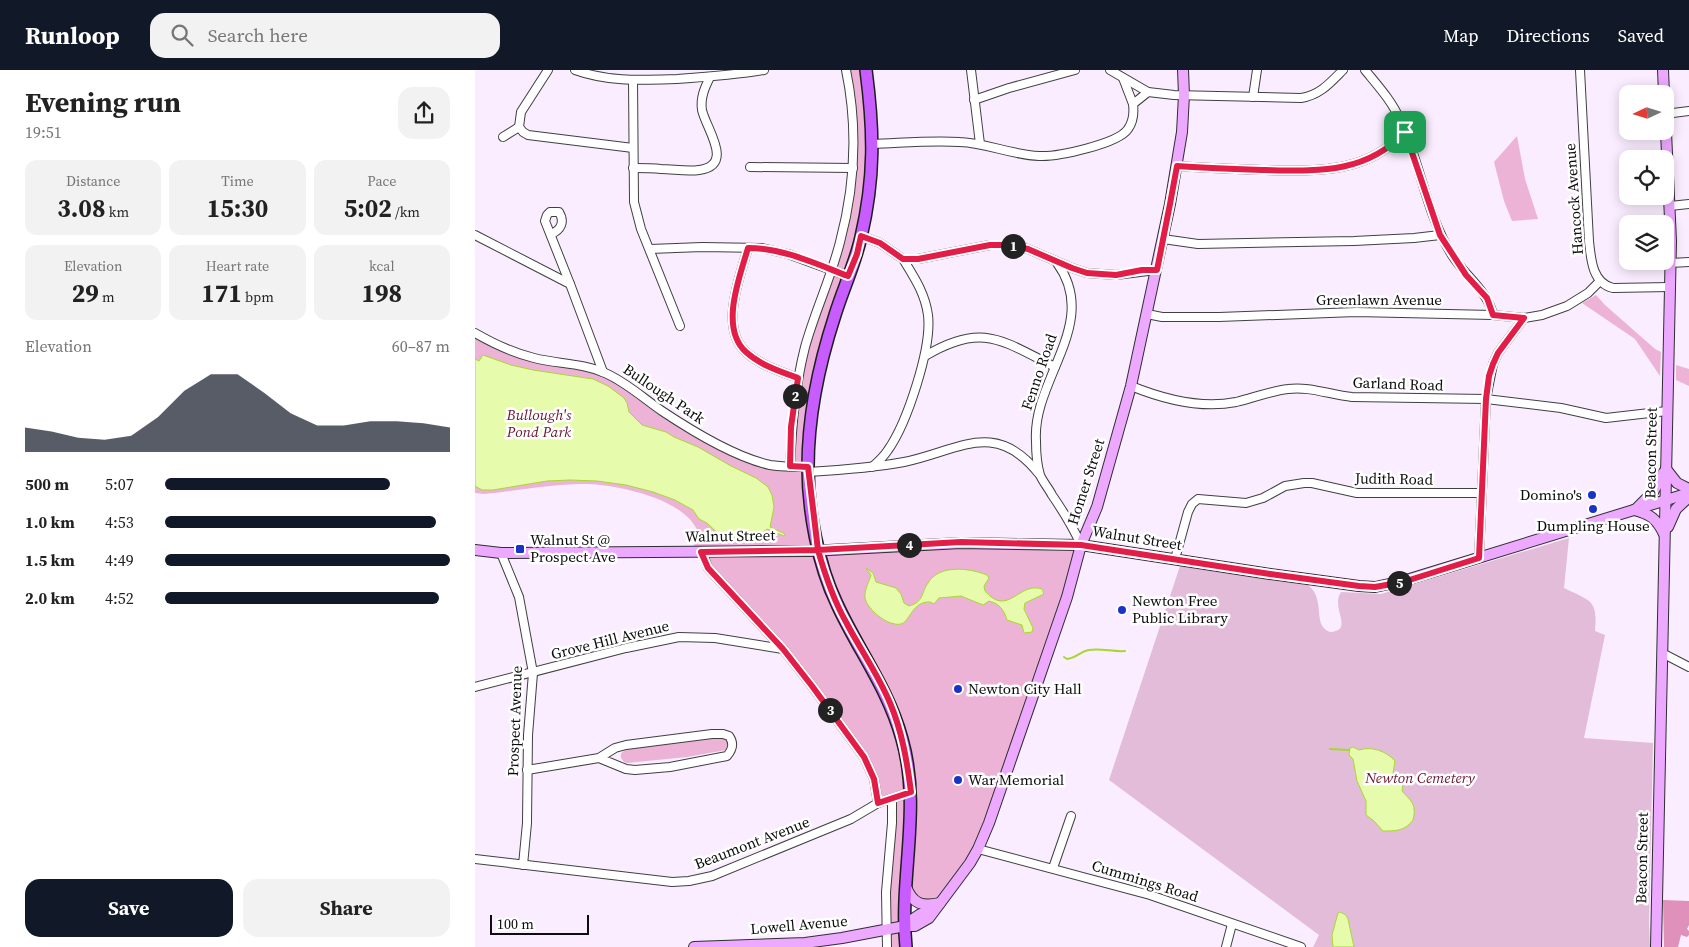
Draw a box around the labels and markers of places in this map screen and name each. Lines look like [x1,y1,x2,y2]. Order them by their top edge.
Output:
pin [1384,111,1426,153]
pin: 1 [1001,234,1025,258]
pin: 2 [783,384,807,408]
place label: Domino's [1520,484,1582,505]
marker: Domino's [1586,489,1598,501]
marker: Dumpling House [1587,503,1599,515]
place label: Dumpling House [1536,515,1650,536]
place label: Walnut St @ Prospect Ave [530,529,616,567]
pin: 4 [897,532,921,558]
marker: Walnut St @ Prospect Ave [514,543,526,555]
pin: 5 [1387,570,1411,596]
place label: Newton Free Public Library [1132,590,1228,628]
marker: Newton Free Public Library [1116,604,1128,616]
place label: Newton City Hall [968,678,1082,699]
marker: Newton City Hall [952,683,964,695]
pin: 3 [817,698,843,722]
place label: War Memorial [968,769,1065,790]
marker: War Memorial [952,774,964,786]

